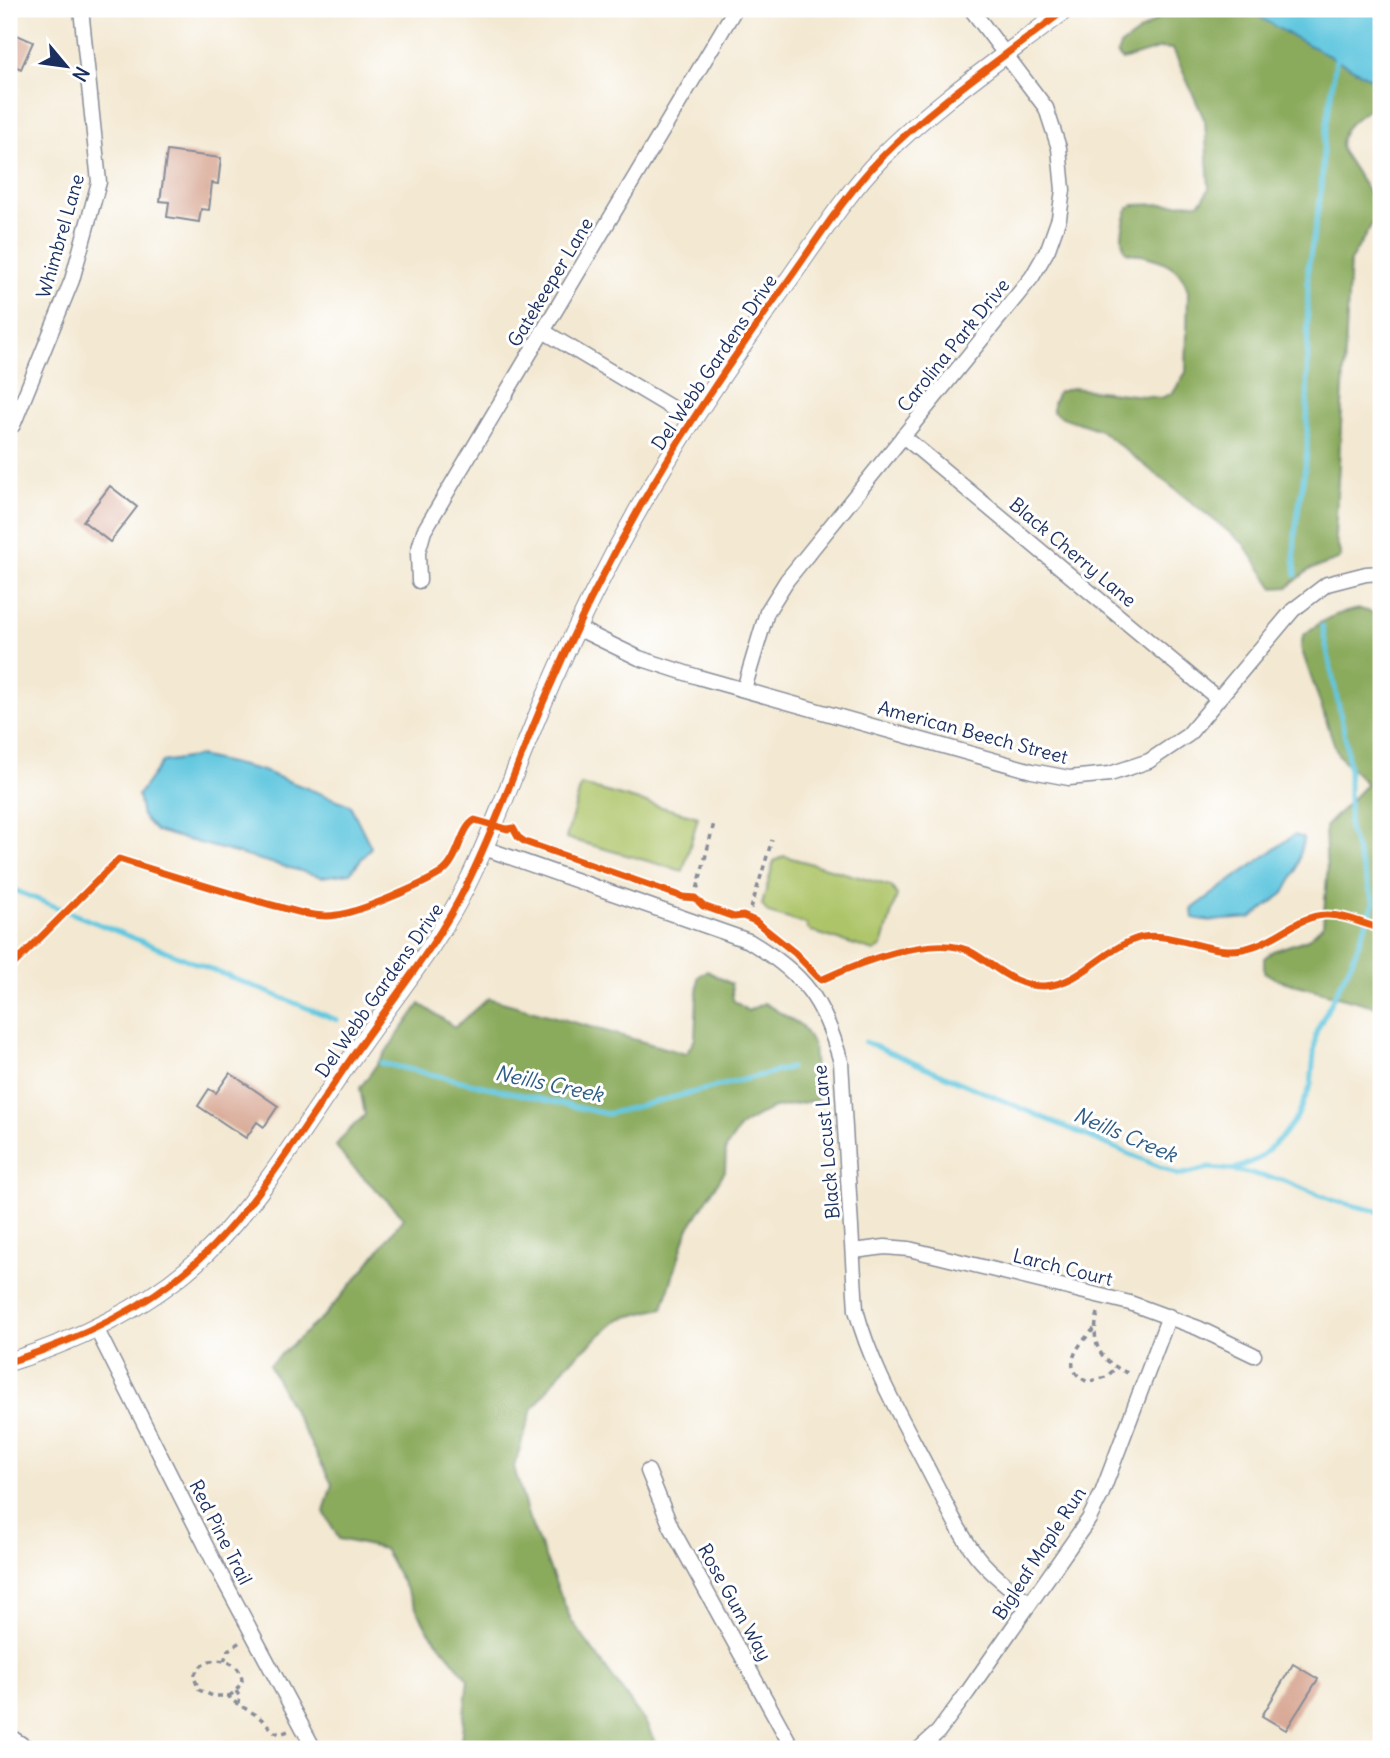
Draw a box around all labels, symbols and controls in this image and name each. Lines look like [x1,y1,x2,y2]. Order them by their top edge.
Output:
north arrow [32,32,102,102]
text: N [67,63,95,86]
street label: Whimbrel Lane [31,171,89,301]
street label: Gatekeeper Lane [502,213,598,351]
street label: Del Webb Gardens Drive [646,269,782,455]
street label: Carolina Park Drive [892,273,1014,417]
street label: Black Cherry Lane [1005,492,1141,612]
street label: American Beech Street [875,695,1071,769]
street label: Del Webb Gardens Drive [310,898,448,1082]
water label: Neills Creek [493,1059,607,1108]
street label: Black Locust Lane [807,1064,845,1220]
water label: Neills Creek [1070,1101,1182,1169]
street label: Larch Court [1011,1243,1115,1291]
street label: Red Pine Trail [184,1475,258,1589]
street label: Bigleaf Maple Run [987,1482,1091,1624]
street label: Rose Gum Way [693,1539,777,1665]

